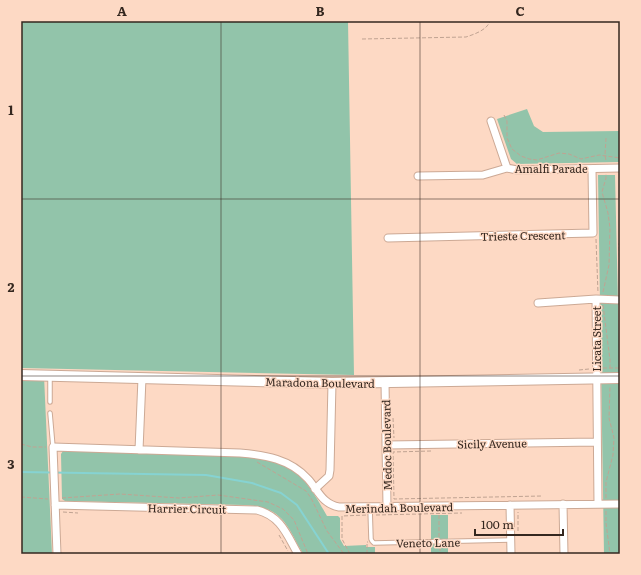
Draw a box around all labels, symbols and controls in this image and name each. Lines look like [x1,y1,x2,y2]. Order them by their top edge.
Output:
text: A [117,1,127,20]
text: B [316,1,325,20]
text: C [515,1,525,20]
text: 1 [8,100,14,119]
street label: Amalfi Parade [514,160,588,176]
street label: Trieste Crescent [480,226,566,244]
text: 2 [8,277,15,296]
street label: Licata Street [588,306,604,372]
street label: Maradona Boulevard [265,373,375,391]
street label: Medoc Boulevard [377,399,395,491]
street label: Sicily Avenue [457,434,527,452]
text: 3 [7,454,15,473]
street label: Merindah Boulevard [345,498,454,516]
street label: Harrier Circuit [147,499,227,517]
scale bar [475,511,563,537]
text: 100 m [481,515,514,533]
street label: Veneto Lane [396,533,461,551]

